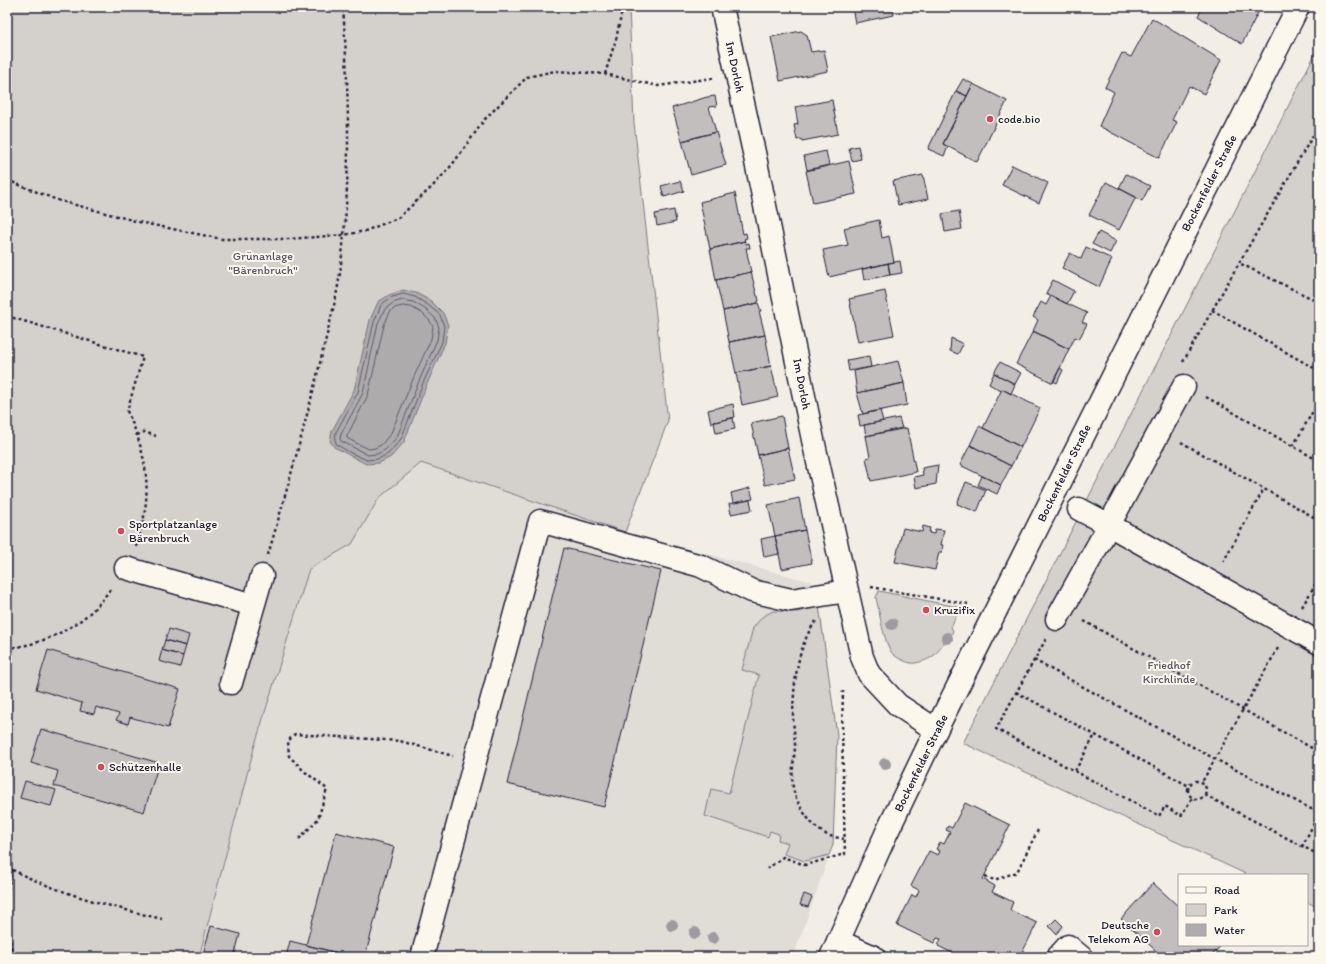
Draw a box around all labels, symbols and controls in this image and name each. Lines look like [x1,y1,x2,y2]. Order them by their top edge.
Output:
street label: Im Dorloh [723,40,747,94]
place label: code.bio [998,112,1040,126]
marker: code.bio [985,114,995,124]
street label: Bockenfelder Straße [1179,132,1240,234]
park label: Grünanlage "Bärenbruch" [228,249,298,277]
street label: Im Dorloh [790,357,814,411]
street label: Bockenfelder Straße [1034,422,1094,524]
place label: Sportplatzanlage Bärenbruch [129,517,217,545]
marker: Sportplatzanlage Bärenbruch [116,526,126,536]
place label: Kruzifix [934,603,975,617]
marker: Kruzifix [921,605,931,615]
park label: Friedhof Kirchlinde [1143,658,1195,686]
street label: Bockenfelder Straße [891,712,951,814]
place label: Schützenhalle [109,760,181,774]
marker: Schützenhalle [96,762,106,772]
legend [1178,874,1308,946]
text: Road [1214,883,1240,897]
text: Park [1214,903,1238,917]
place label: Deutsche Telekom AG [1088,918,1149,946]
text: Water [1214,923,1245,937]
marker: Deutsche Telekom AG [1152,927,1162,937]

